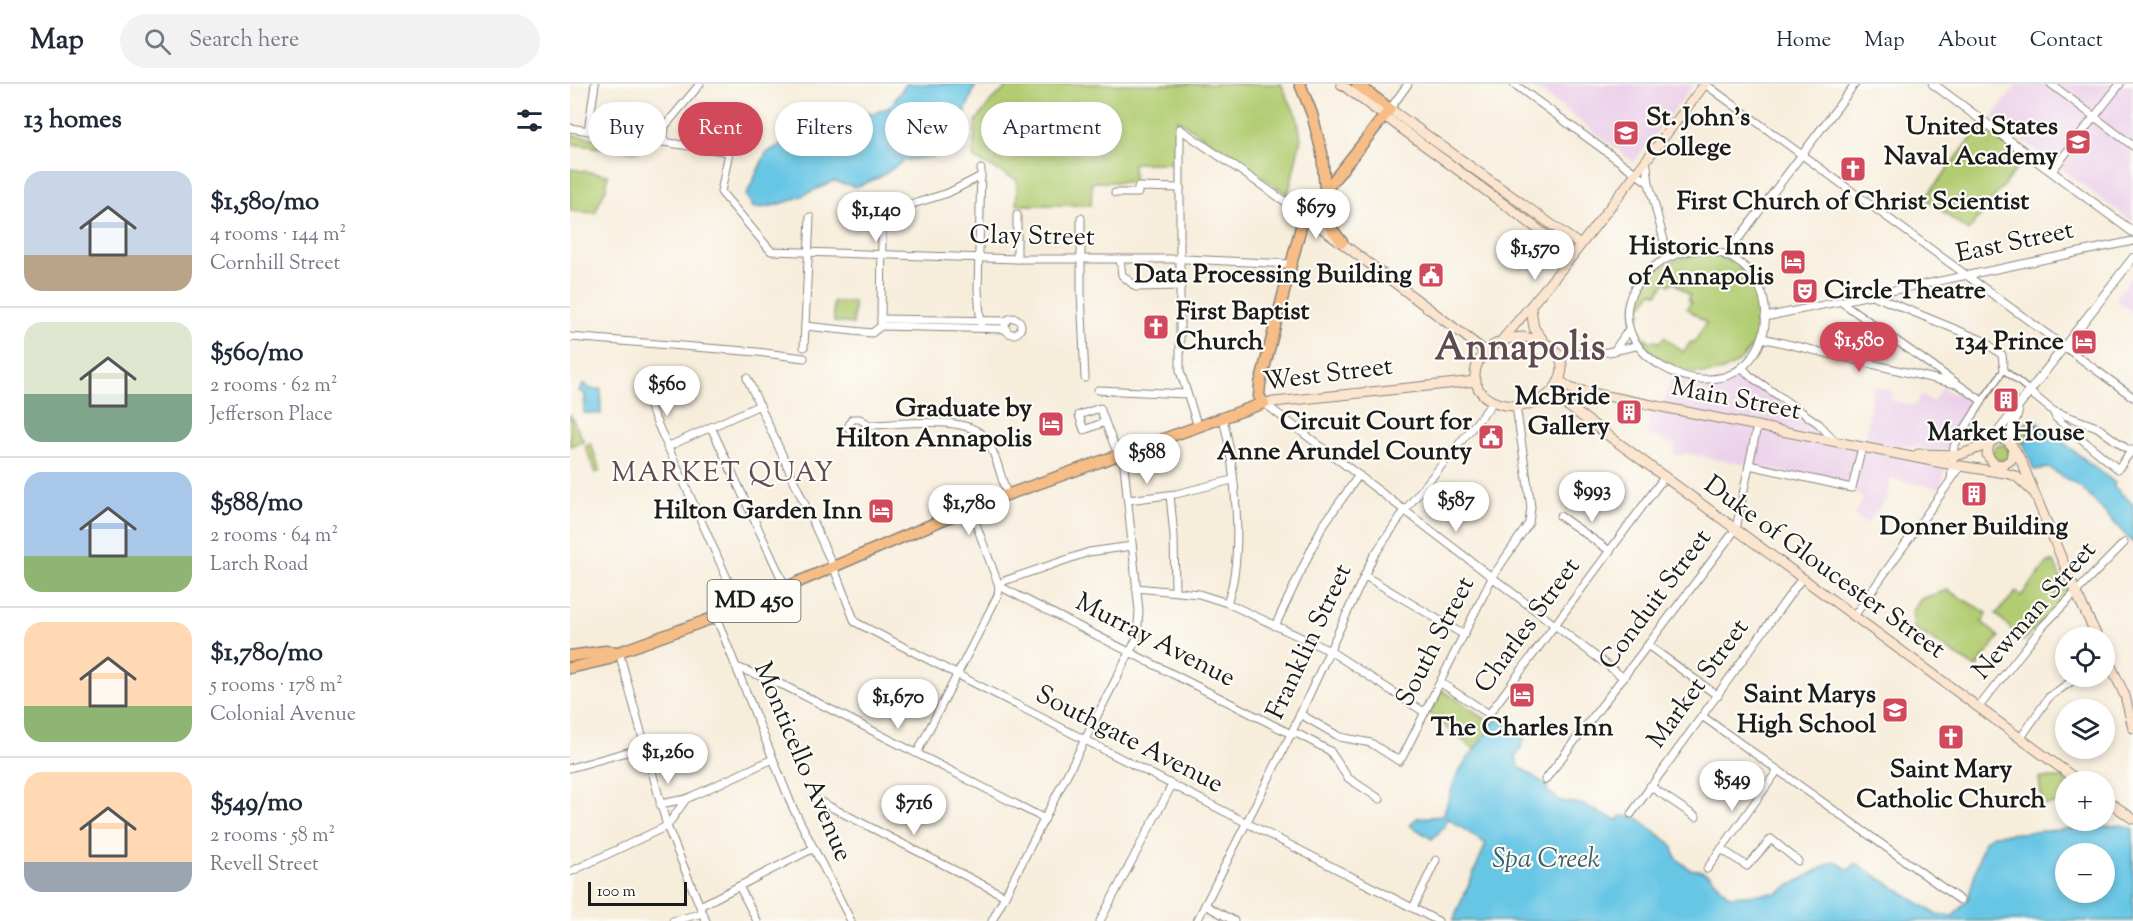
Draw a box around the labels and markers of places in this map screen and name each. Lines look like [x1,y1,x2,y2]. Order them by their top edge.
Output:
place label: St. John's College [1646,100,1750,167]
place label: United States Naval Academy [1884,109,2058,176]
school or university icon: St. John's College [1611,118,1641,148]
school or university icon: United States Naval Academy [2063,127,2093,157]
church icon: First Church of Christ Scientist [1838,154,1868,184]
place label: First Church of Christ Scientist [1677,184,2029,221]
pin: $679 [1280,189,1352,240]
pin: $1,140 [827,192,925,243]
place label: Historic Inns of Annapolis [1628,229,1774,296]
pin: $1,570 [1486,230,1584,281]
hotel icon: Historic Inns of Annapolis [1778,247,1808,277]
place label: Data Processing Building [1134,257,1412,294]
public building icon: Data Processing Building [1416,260,1446,290]
place label: Circle Theatre [1824,273,1986,310]
theatre icon: Circle Theatre [1790,276,1820,306]
place label: First Baptist Church [1176,294,1310,361]
church icon: First Baptist Church [1141,312,1171,342]
pin: $1,580 [1810,322,1908,373]
place label: 134 Prince [1956,324,2064,361]
hotel icon: 134 Prince [2069,327,2099,357]
pin: $560 [631,366,703,417]
place label: McBride Gallery [1515,379,1610,446]
building icon: Market House [1991,385,2021,415]
place label: Graduate by Hilton Annapolis [836,391,1032,458]
building icon: McBride Gallery [1614,397,1644,427]
place label: Circuit Court for Anne Arundel County [1217,404,1472,471]
hotel icon: Graduate by Hilton Annapolis [1036,409,1066,439]
place label: Market House [1927,415,2085,452]
public building icon: Circuit Court for Anne Arundel County [1476,422,1506,452]
pin: $588 [1111,434,1183,485]
pin: $993 [1556,472,1628,523]
building icon: Donner Building [1959,479,1989,509]
pin: $587 [1420,482,1492,533]
pin: $1,780 [920,485,1018,536]
place label: Hilton Garden Inn [654,493,863,530]
hotel icon: Hilton Garden Inn [866,496,896,526]
place label: Donner Building [1880,509,2068,546]
place label: Saint Marys High School [1737,677,1877,744]
pin: $1,670 [849,679,947,730]
hotel icon: The Charles Inn [1507,680,1537,710]
school or university icon: Saint Marys High School [1880,695,1910,725]
place label: The Charles Inn [1431,710,1614,747]
church icon: Saint Mary Catholic Church [1936,722,1966,752]
pin: $1,260 [619,734,717,785]
place label: Saint Mary Catholic Church [1856,752,2047,819]
pin: $549 [1696,761,1768,812]
pin: $716 [878,785,950,836]

